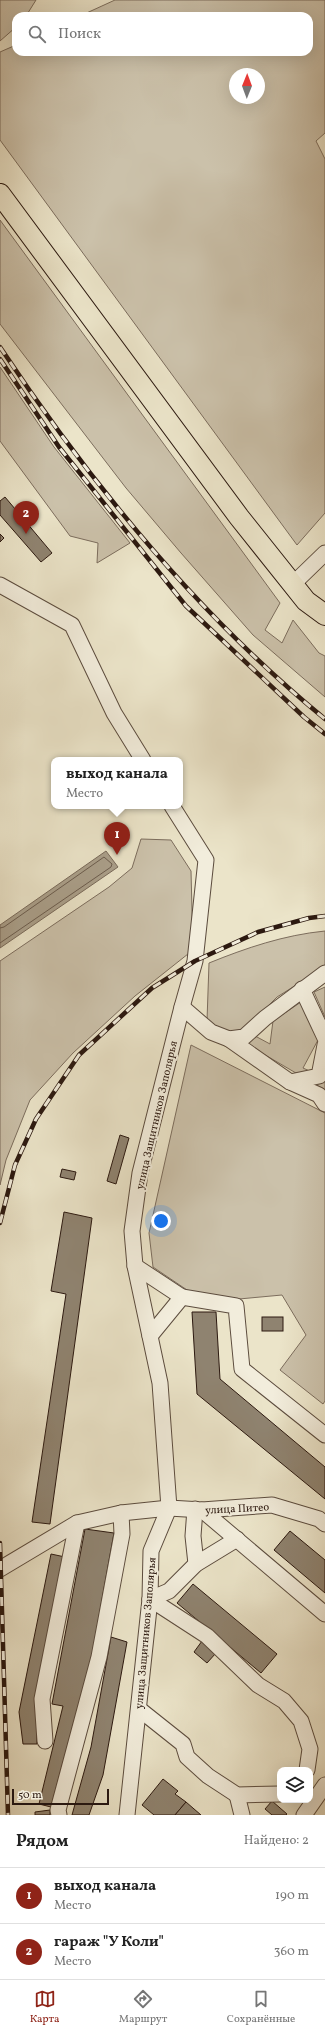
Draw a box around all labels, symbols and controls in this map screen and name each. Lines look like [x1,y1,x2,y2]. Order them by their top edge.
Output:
search box [12,12,313,56]
icon: search [26,23,48,45]
text: Поиск [58,24,101,45]
north arrow [229,68,265,104]
pin: 2 [13,501,39,534]
popup [51,757,183,809]
text: выход канала [66,764,168,785]
text: Место [66,785,103,803]
pin: 1 [104,822,130,855]
street label: улица Защитников Заполярья [133,1039,182,1191]
your location [151,1211,171,1231]
street label: улица Питео [205,1500,270,1519]
street label: улица Защитников Заполярья [132,1556,161,1710]
map controls [277,1767,313,1803]
button: layers [277,1767,313,1803]
scale bar [12,1787,109,1806]
text: 50 m [18,1788,42,1803]
text: Рядом [16,1830,69,1853]
text: Найдено: 2 [244,1832,309,1850]
text: выход канала [54,1876,156,1897]
text: 1 [26,1887,32,1905]
text: 190 m [275,1887,309,1905]
text: Место [54,1897,91,1915]
text: гараж "У Коли" [54,1932,164,1953]
text: 2 [26,1943,32,1961]
text: 360 m [274,1943,309,1961]
text: Место [54,1953,91,1971]
tab: Карта [30,1988,60,2027]
tab: Маршрут [119,1988,167,2027]
tab: Сохранённые [227,1988,295,2027]

